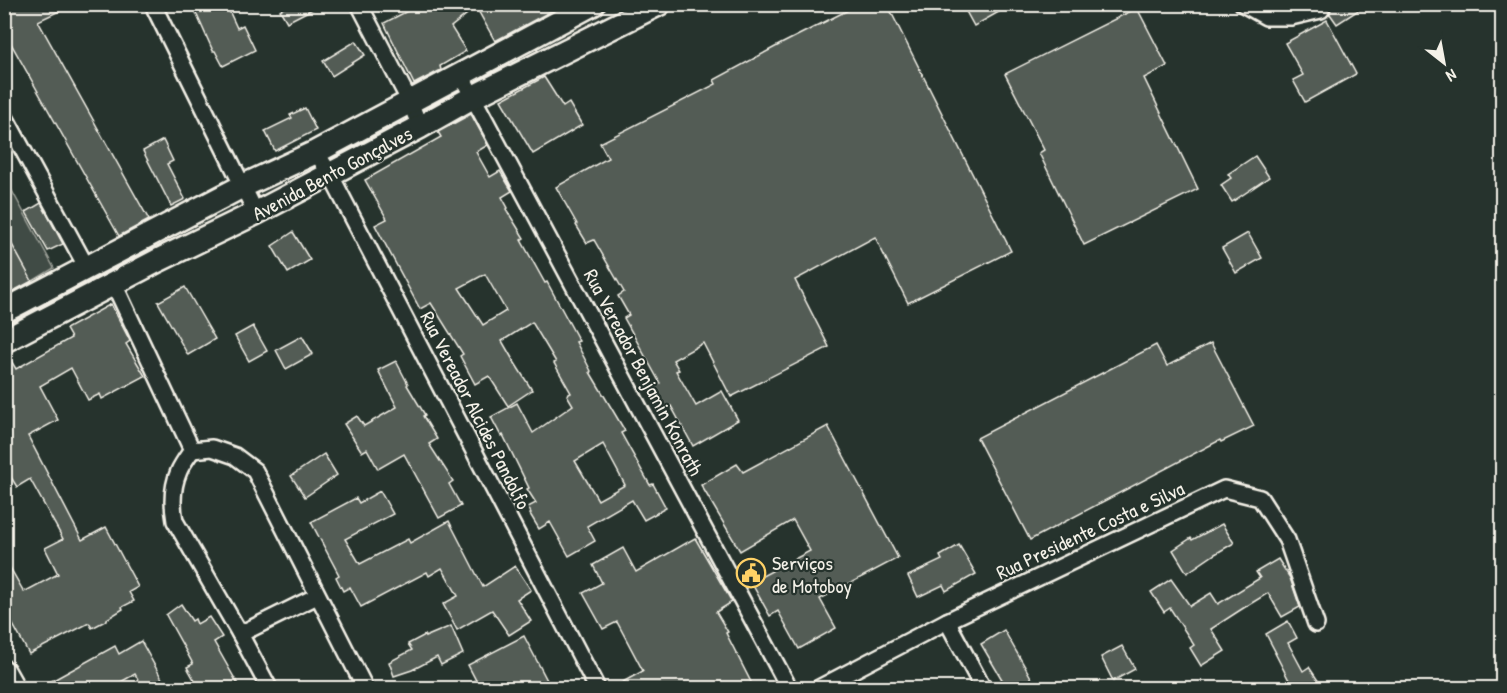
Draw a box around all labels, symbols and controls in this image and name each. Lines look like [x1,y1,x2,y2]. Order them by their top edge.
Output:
north arrow [1414,33,1474,93]
text: N [1442,64,1461,88]
street label: Avenida Bento Gonçalves [247,119,417,227]
street label: Rua Vereador Benjamin Konrath [578,264,710,480]
street label: Rua Vereador Alcides Pandolfo [414,306,538,514]
street label: Rua Presidente Costa e Silva [992,474,1189,585]
place label: Serviços de Motoboy [772,549,852,599]
public building icon: Serviços de Motoboy [735,557,767,589]

